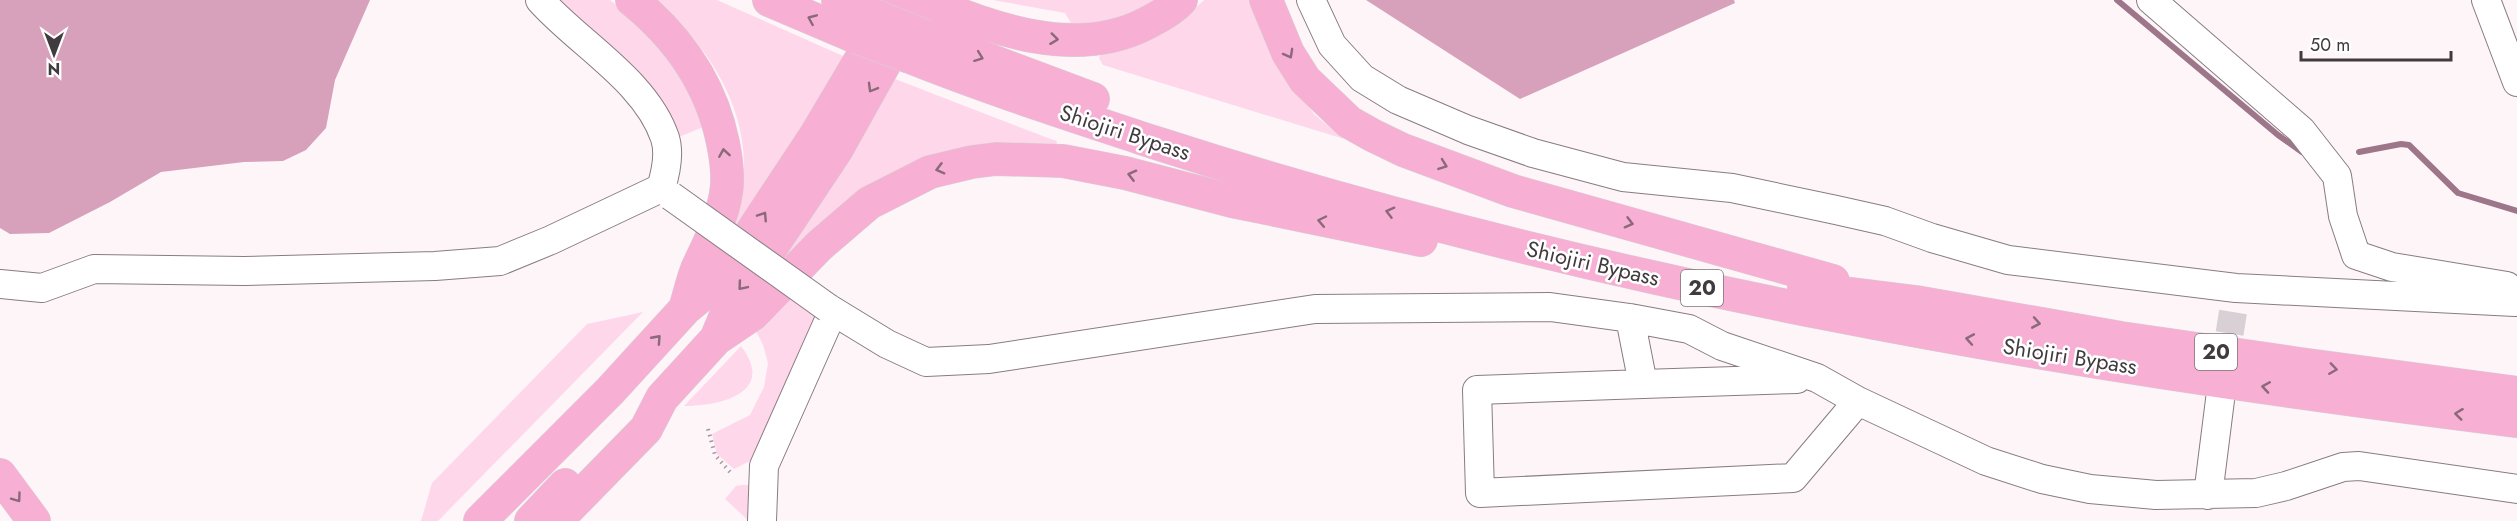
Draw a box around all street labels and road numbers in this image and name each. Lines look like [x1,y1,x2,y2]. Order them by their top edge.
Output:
street label: Shiojiri Bypass [1056,96,1194,168]
street label: Shiojiri Bypass [1524,232,1663,294]
road number: 20 [1681,270,1723,306]
street label: Shiojiri Bypass [2001,330,2139,382]
road number: 20 [2195,334,2237,370]

